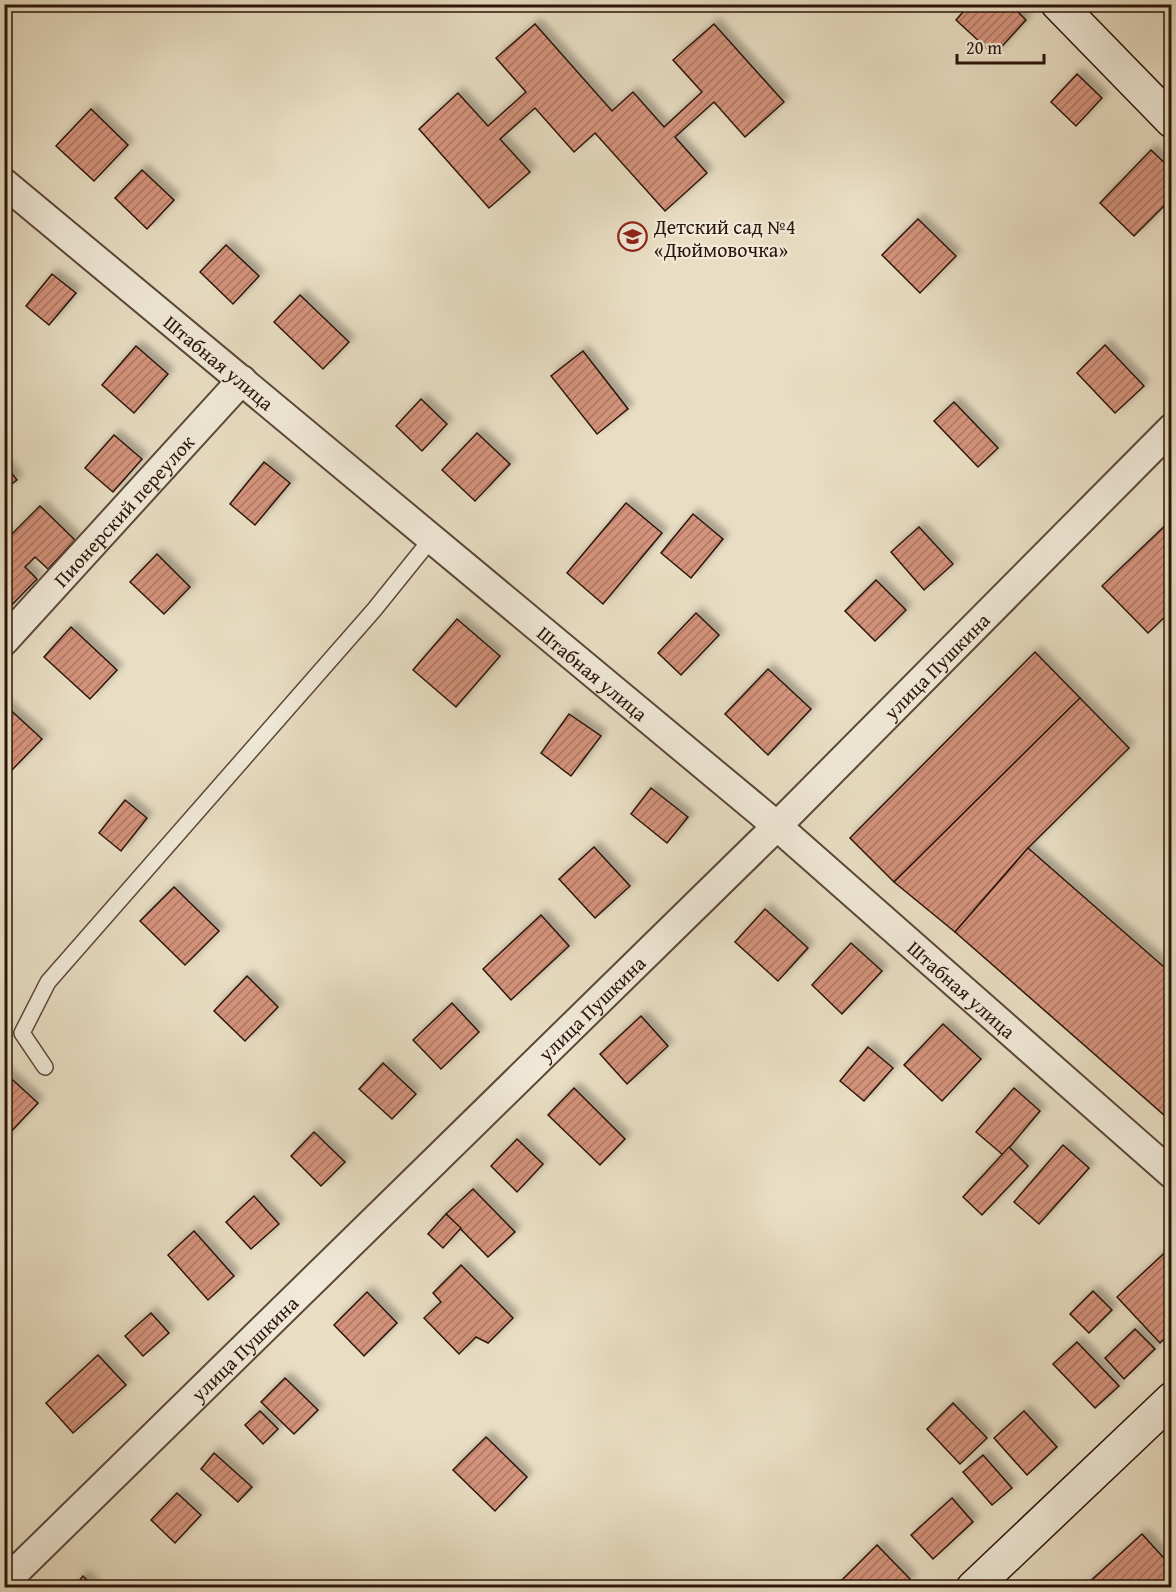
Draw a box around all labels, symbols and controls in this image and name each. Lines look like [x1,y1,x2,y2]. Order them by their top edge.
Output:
scale bar [957,27,1044,65]
text: 20 m [966,34,1002,61]
place label: Детский сад №4 «Дюймовочка» [653,212,796,264]
school or university icon: Детский сад №4 «Дюймовочка» [617,221,649,253]
street label: Штабная улица [158,307,281,417]
street label: Пионерский переулок [46,427,201,593]
street label: улица Пушкина [876,605,996,726]
street label: Штабная улица [531,618,655,728]
street label: Штабная улица [901,933,1023,1045]
street label: улица Пушкина [530,948,652,1068]
street label: улица Пушкина [183,1288,305,1408]

